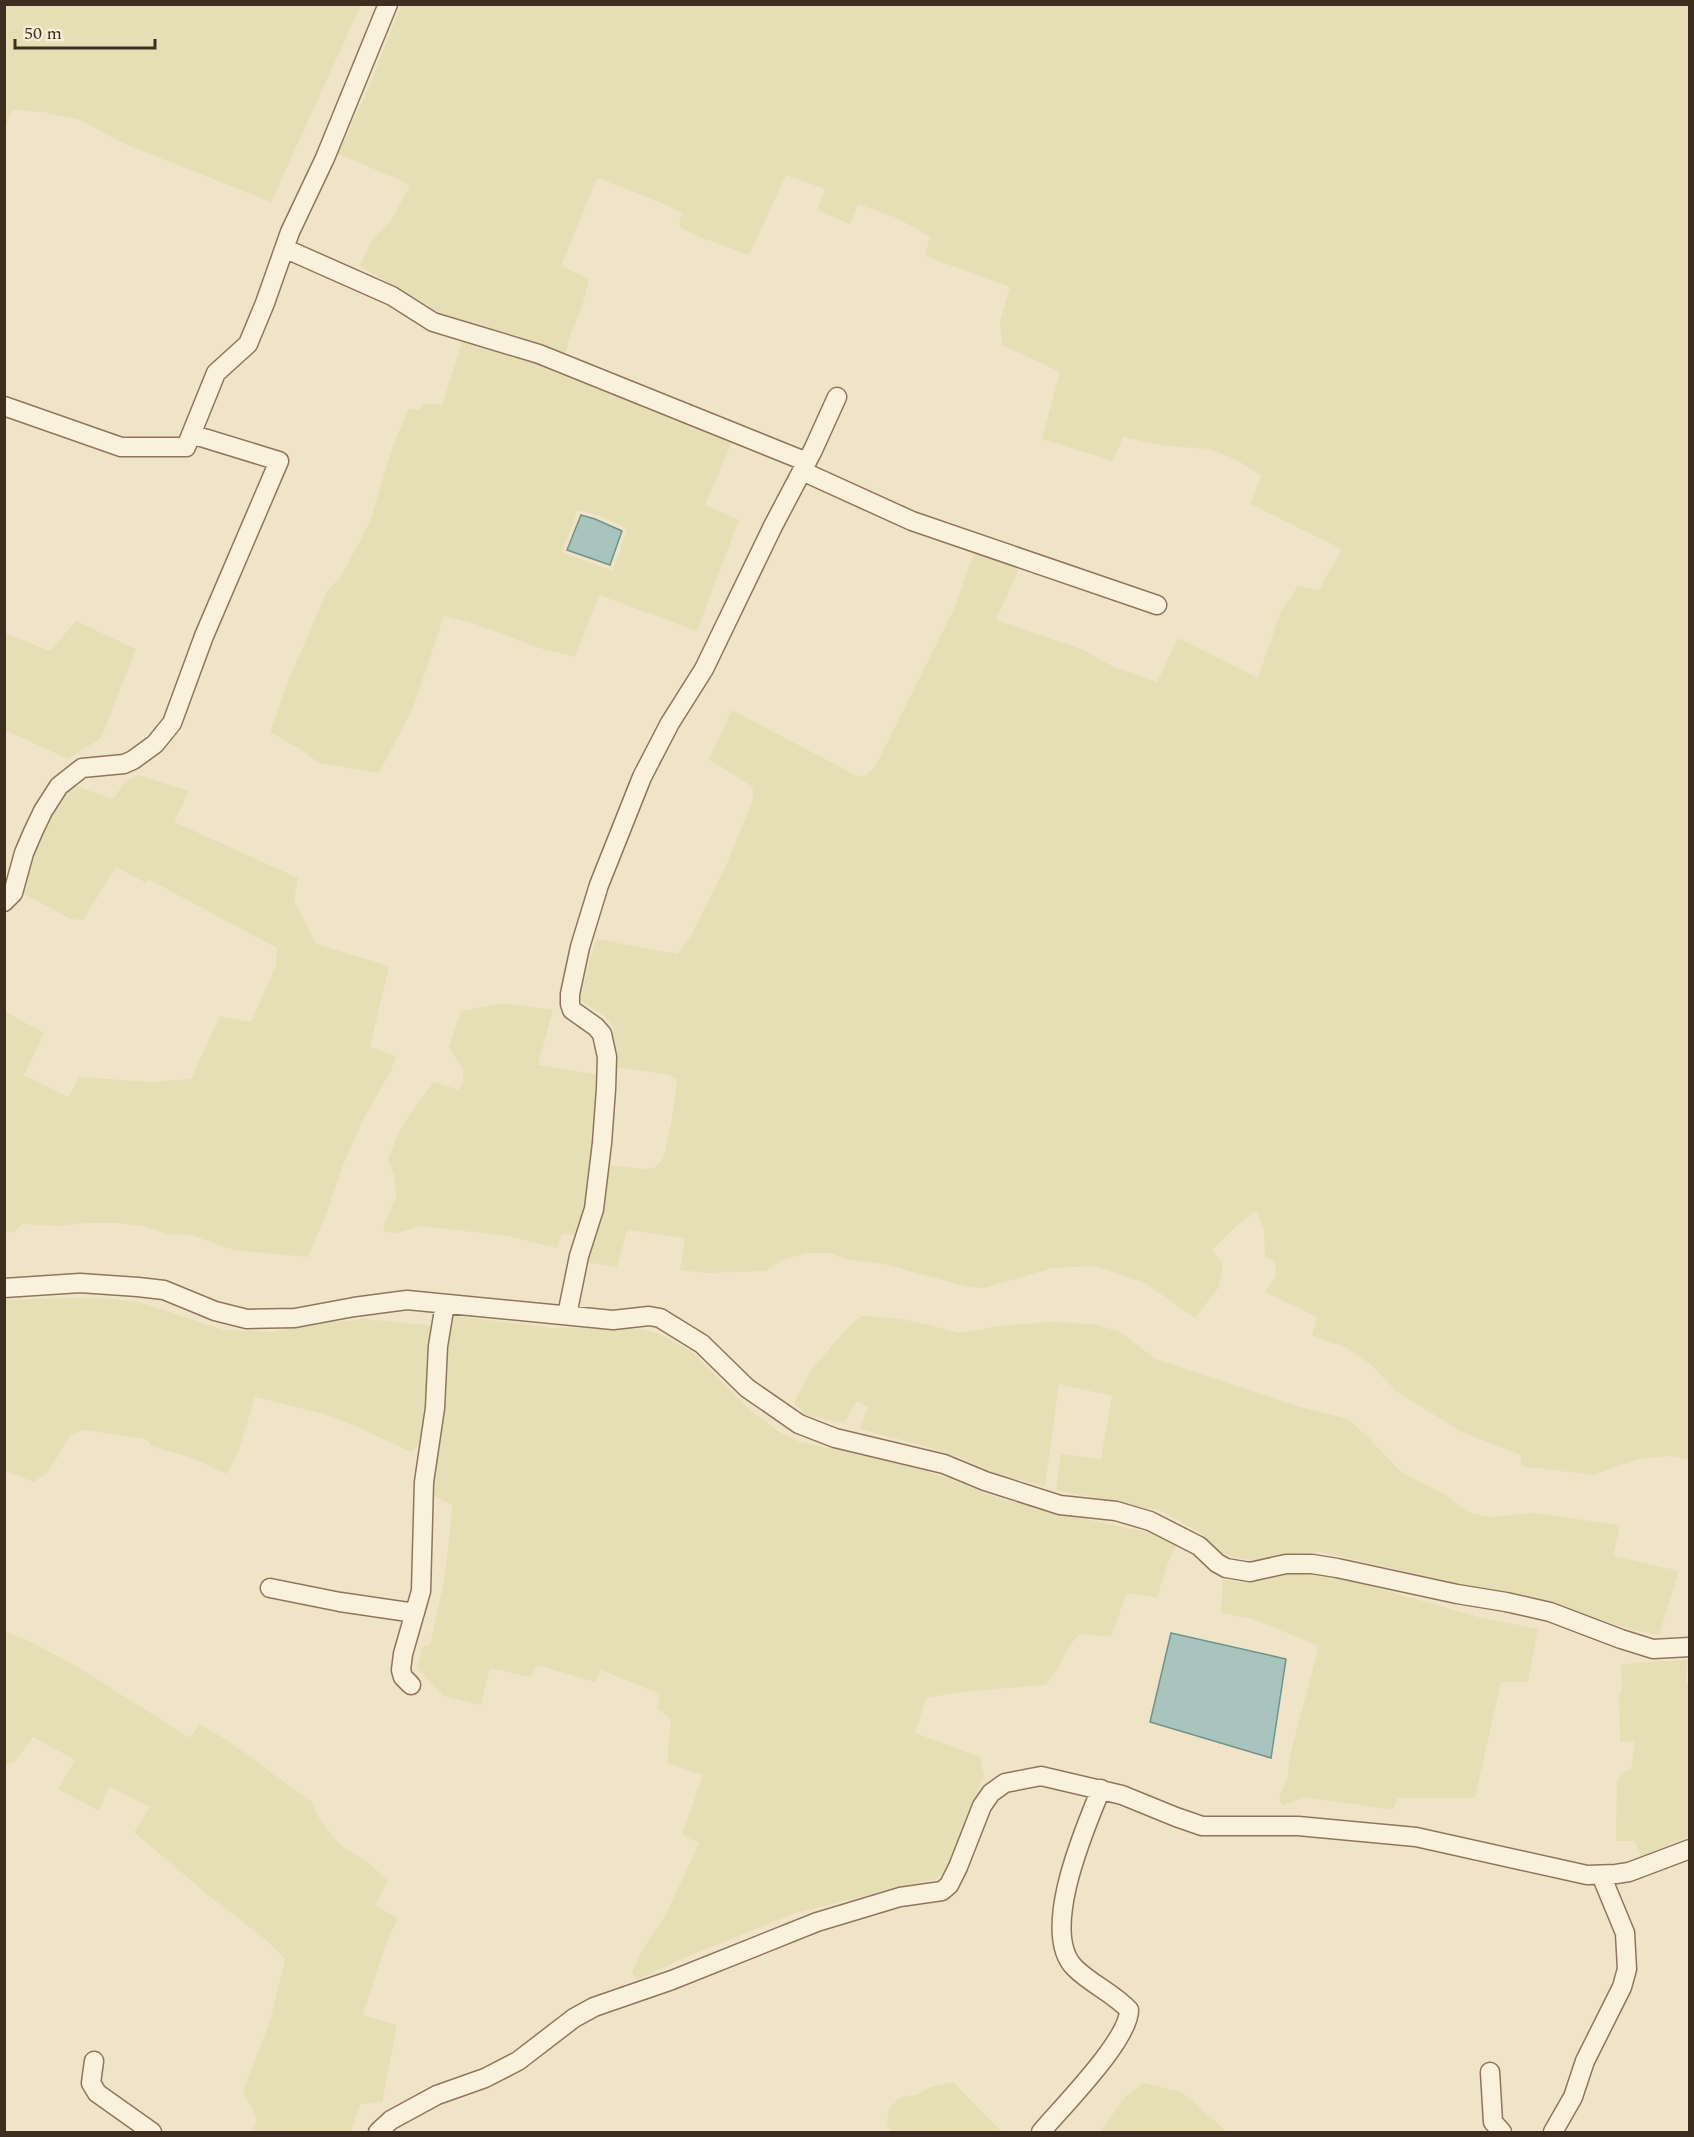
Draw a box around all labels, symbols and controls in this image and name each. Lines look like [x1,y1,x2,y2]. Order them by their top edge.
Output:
scale bar [15,12,154,50]
text: 50 m [24,20,62,47]

